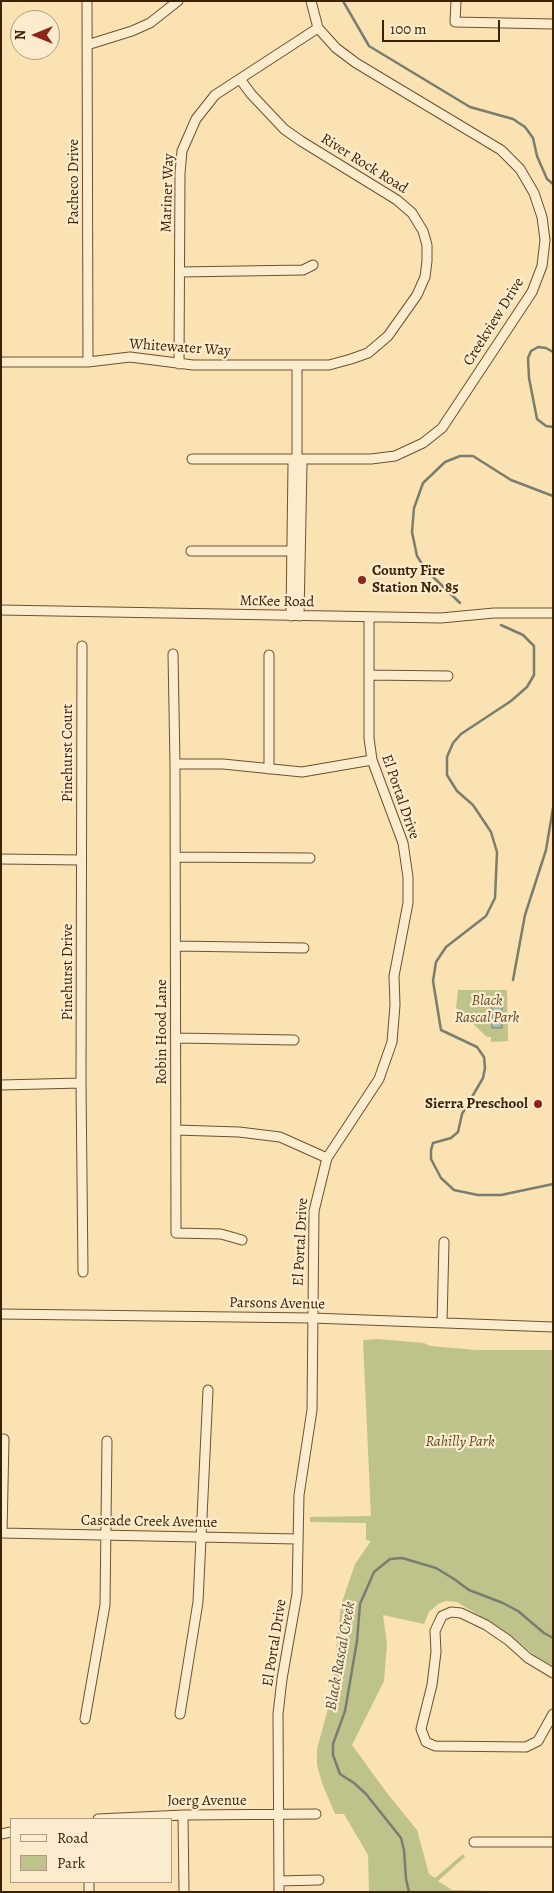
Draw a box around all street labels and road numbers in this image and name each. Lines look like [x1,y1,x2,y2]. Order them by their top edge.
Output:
street label: River Rock Road [317,130,411,198]
street label: Pacheco Drive [65,139,83,225]
street label: Mariner Way [158,153,178,233]
street label: Creekview Drive [460,275,528,369]
street label: Whitewater Way [129,335,231,361]
street label: McKee Road [239,592,315,612]
street label: Pinehurst Court [59,704,77,802]
street label: El Portal Drive [377,752,423,842]
street label: Pinehurst Drive [59,924,77,1020]
street label: Robin Hood Lane [153,979,171,1085]
street label: El Portal Drive [290,1197,312,1287]
street label: Parsons Avenue [229,1294,325,1314]
street label: Cascade Creek Avenue [81,1512,217,1532]
street label: El Portal Drive [259,1598,291,1688]
street label: Joerg Avenue [167,1792,247,1810]

